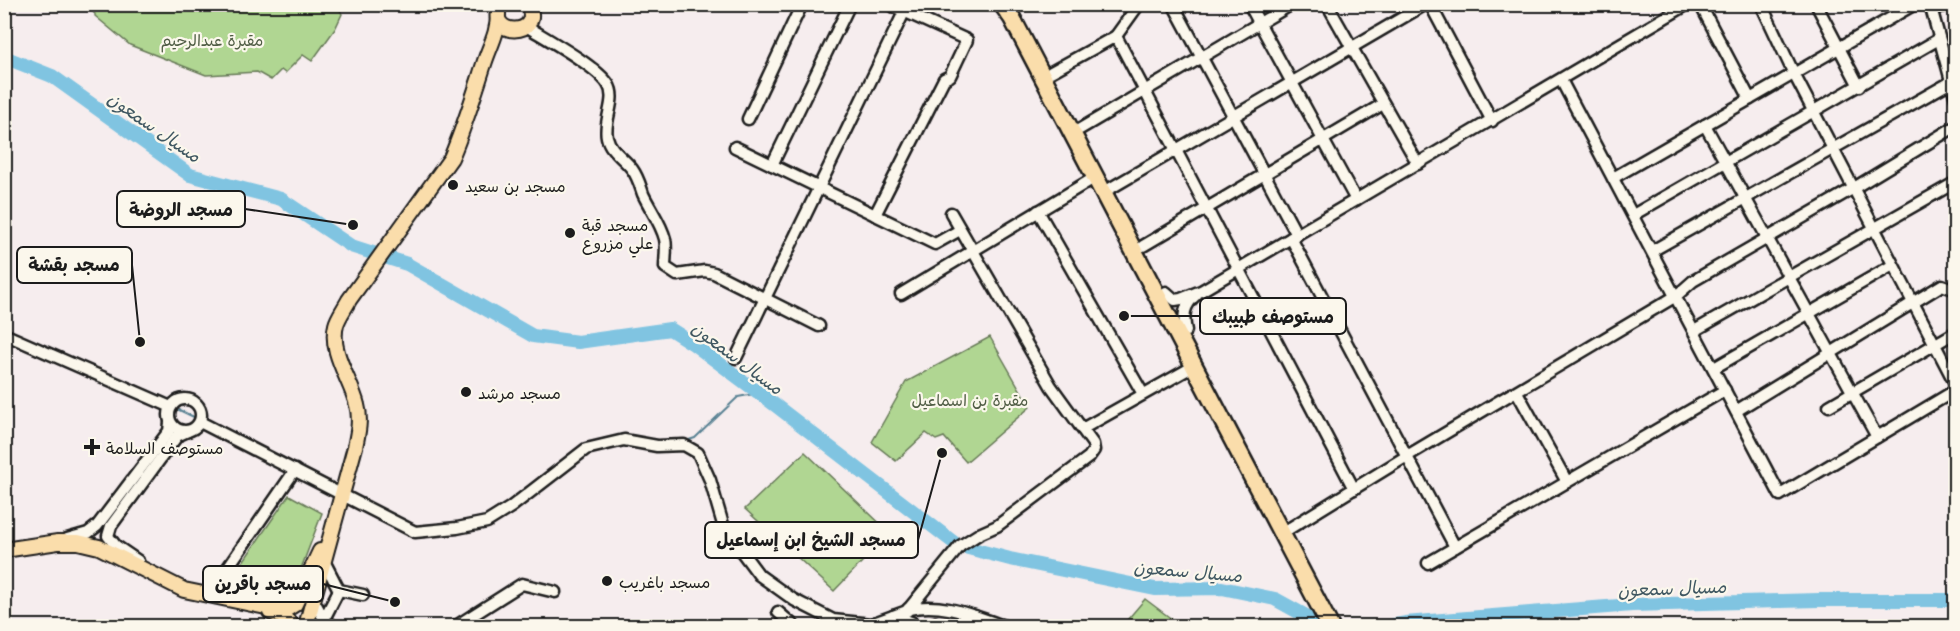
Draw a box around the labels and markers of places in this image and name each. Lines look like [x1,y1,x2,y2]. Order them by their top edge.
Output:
place label: مسجد بن سعيد [465,173,566,197]
marker: مسجد بن سعيد [446,178,460,192]
callout: مسجد الروضة [117,191,245,227]
place label: مسجد قبة علي مزروع [582,212,653,258]
marker: مسجد قبة علي مزروع [563,226,577,240]
callout: مسجد بقشة [17,247,132,283]
callout: مستوصف طبيبك [1200,298,1346,334]
place label: مسجد مرشد [478,380,561,404]
marker: مسجد مرشد [459,385,473,399]
place label: مستوصف السلامة [106,435,223,459]
marker: مستوصف السلامة [83,438,101,456]
callout: مسجد الشيخ ابن إسماعيل [705,522,918,558]
callout: مسجد باقرين [203,566,323,602]
place label: مسجد باغريب [619,569,710,593]
marker: مسجد باغريب [600,574,614,588]

